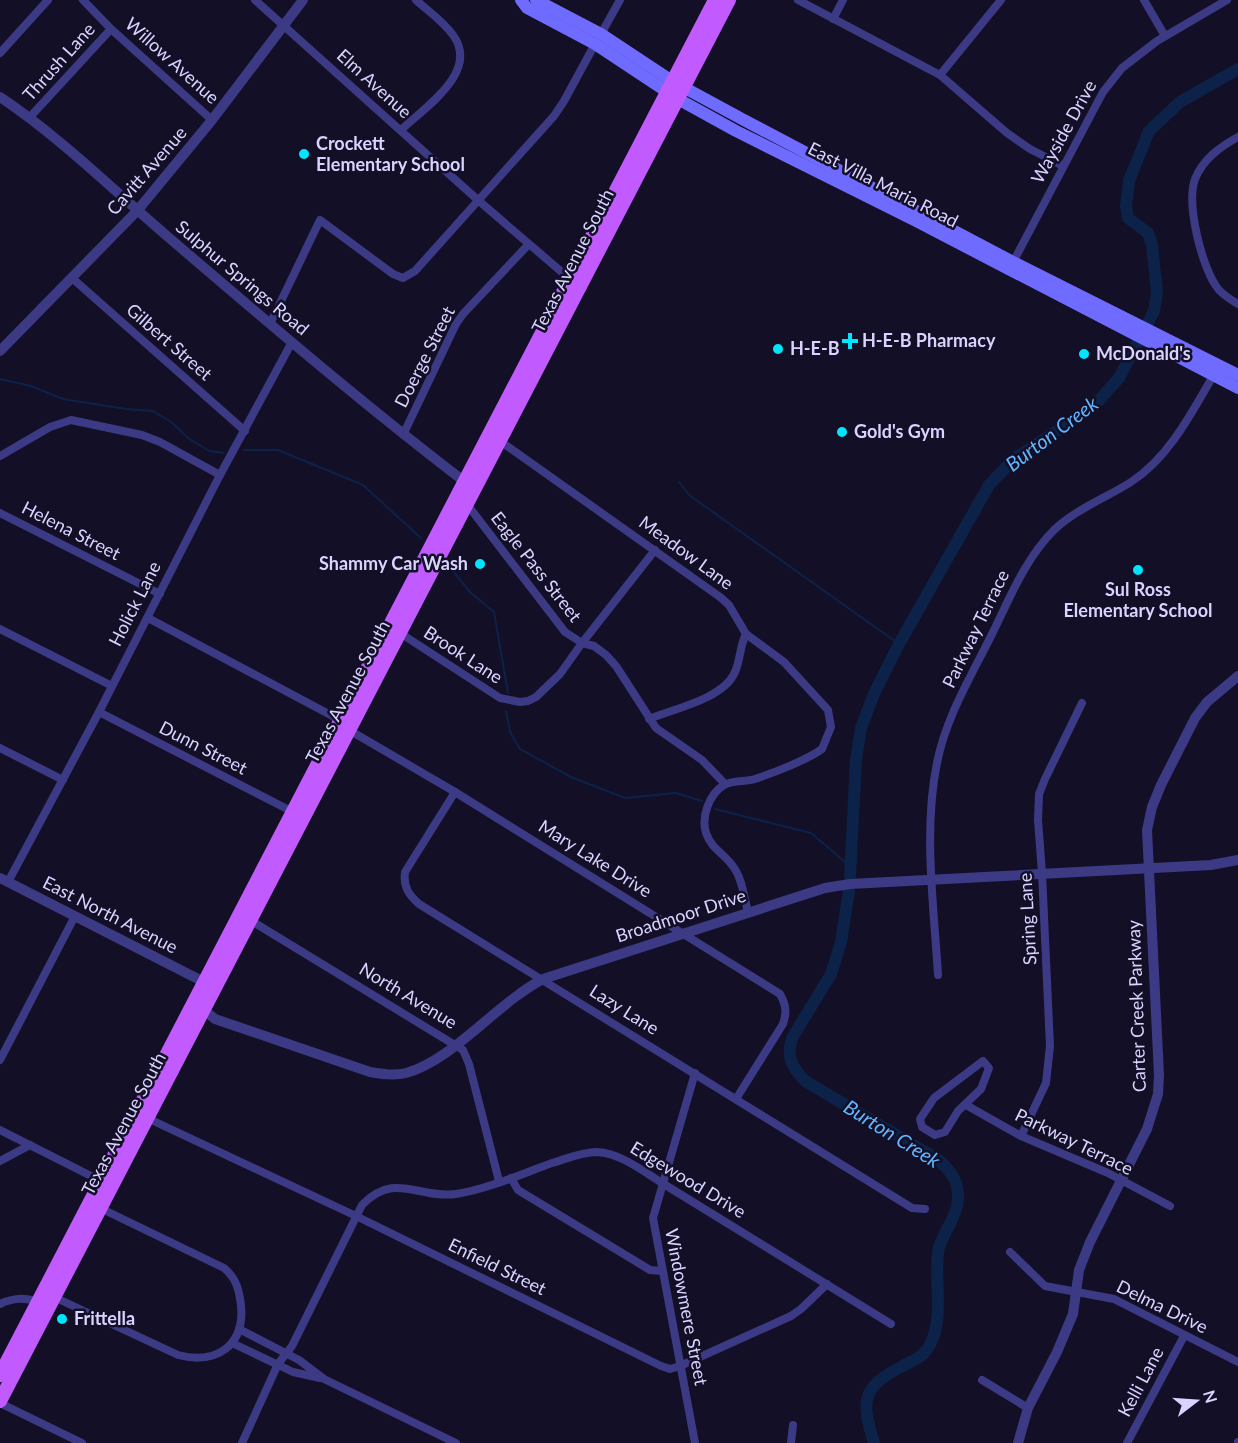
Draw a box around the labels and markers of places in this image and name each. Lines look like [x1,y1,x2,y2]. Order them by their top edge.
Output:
place label: Crockett Elementary School [316,132,465,175]
marker: Crockett Elementary School [297,147,311,161]
place label: H-E-B Pharmacy [862,329,996,351]
marker: H-E-B Pharmacy [843,334,857,348]
place label: H-E-B [790,337,840,359]
marker: H-E-B [771,342,785,356]
place label: McDonald's [1096,342,1191,364]
marker: McDonald's [1077,347,1091,361]
place label: Gold's Gym [854,420,945,442]
marker: Gold's Gym [835,425,849,439]
place label: Shammy Car Wash [319,552,468,574]
marker: Shammy Car Wash [473,557,487,571]
marker: Sul Ross Elementary School [1131,563,1145,577]
place label: Sul Ross Elementary School [1064,578,1212,621]
place label: Frittella [74,1307,135,1329]
marker: Frittella [55,1312,69,1326]

